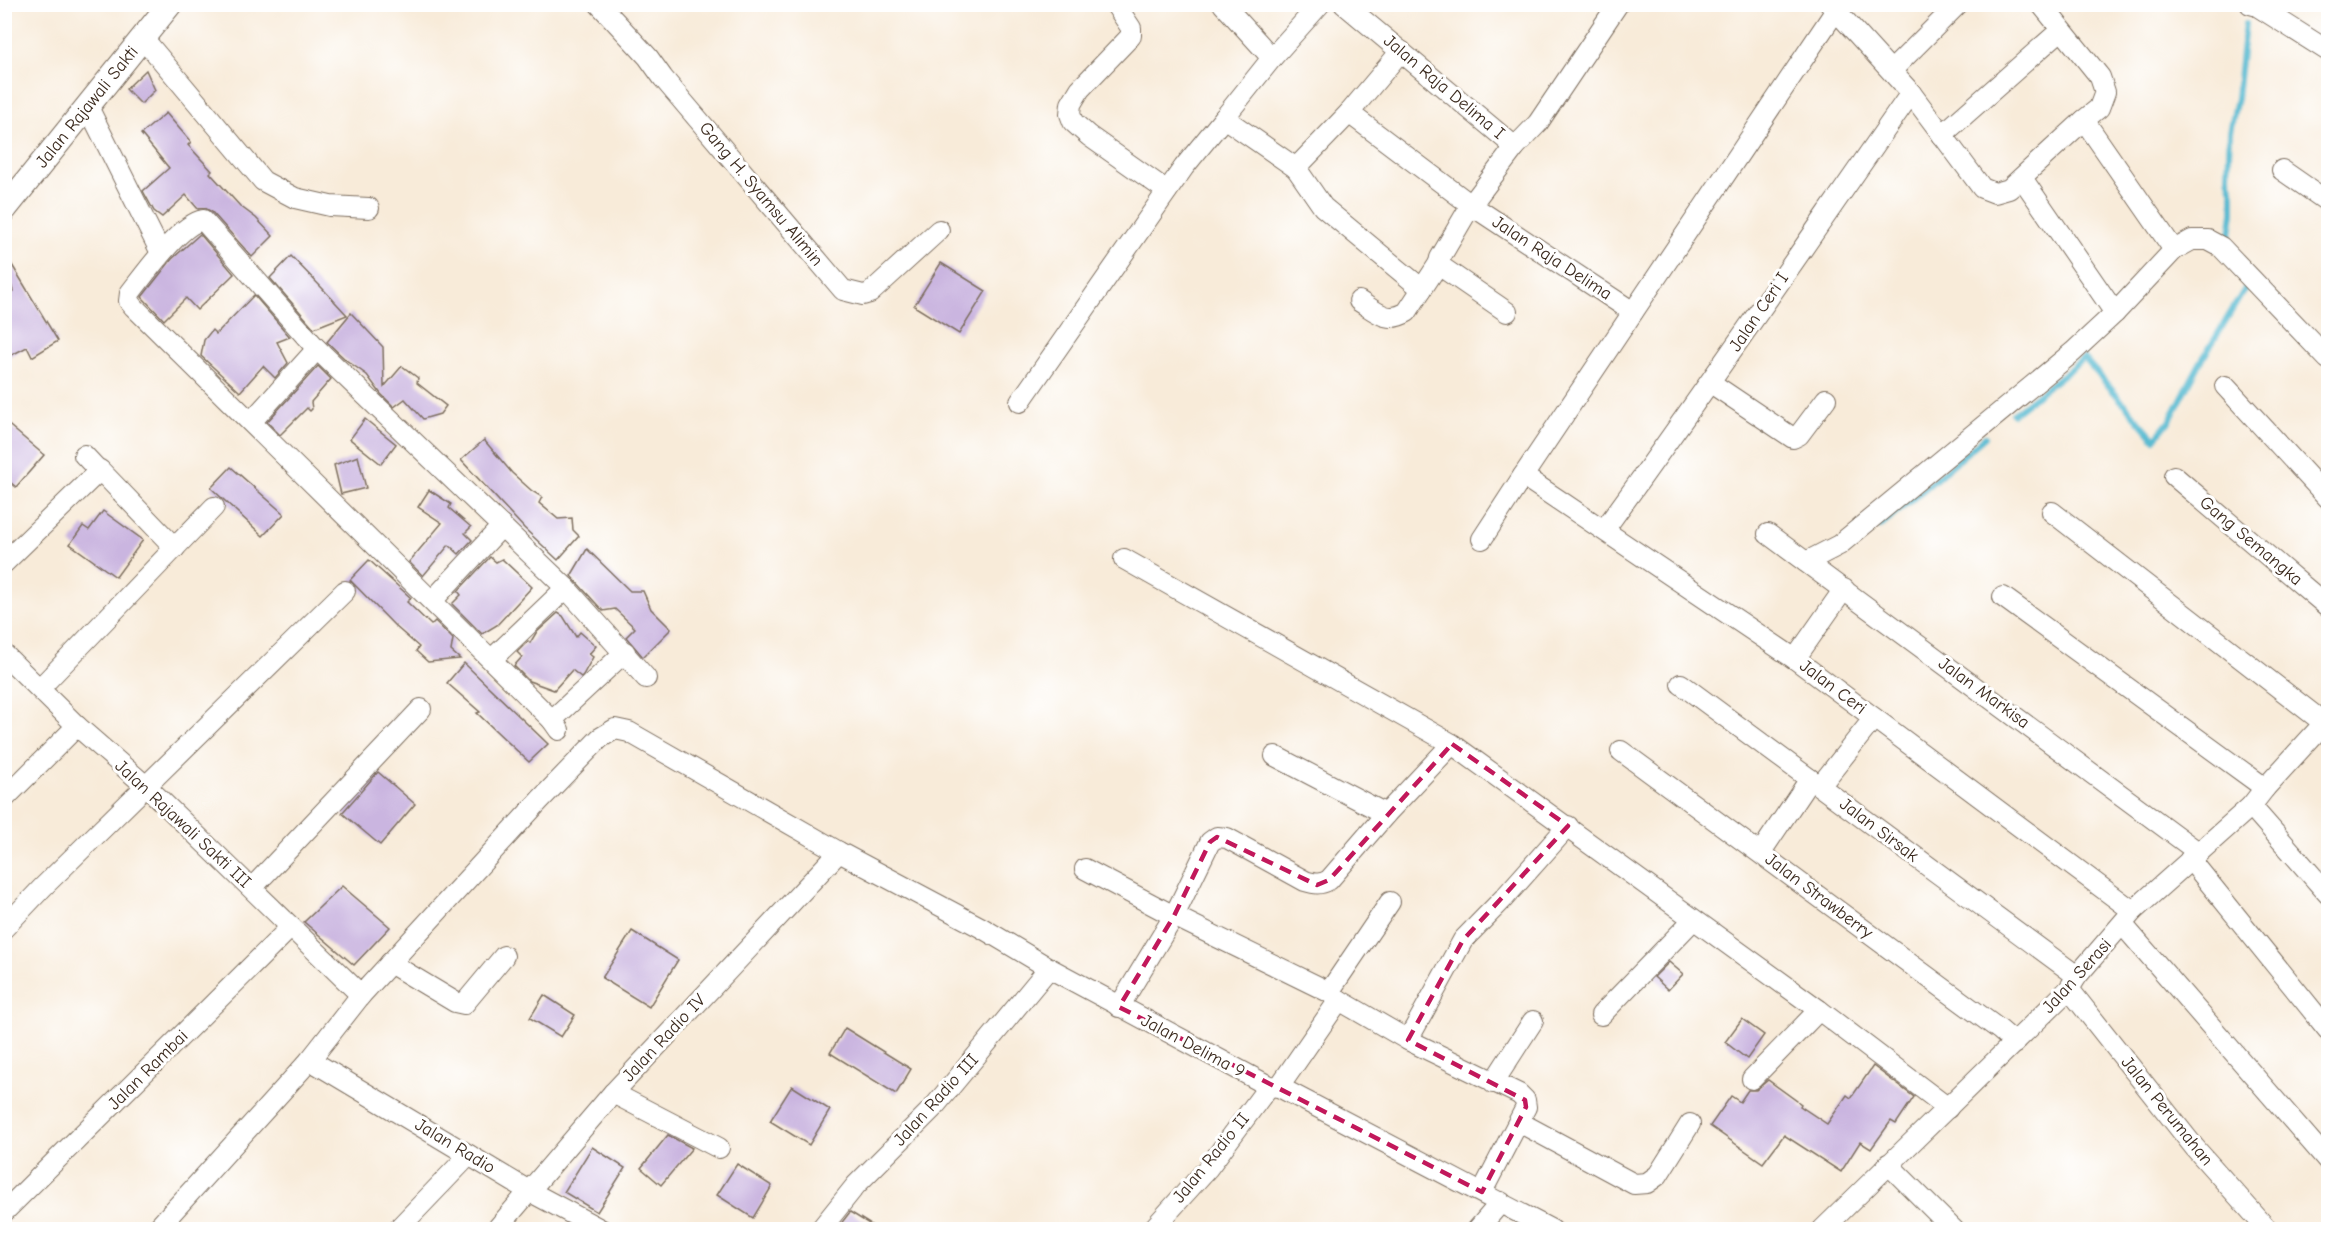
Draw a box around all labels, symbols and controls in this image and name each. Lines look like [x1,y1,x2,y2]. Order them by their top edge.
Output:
street label: Jalan Raja Delima I [1379,30,1509,144]
street label: Jalan Rajawali Sakti [31,42,143,172]
street label: Gang H. Syamsu Alimin [695,118,827,270]
street label: Jalan Raja Delima [1488,211,1616,305]
street label: Jalan Ceri I [1725,268,1793,356]
street label: Gang Semangka [2195,492,2307,590]
street label: Jalan Markisa [1934,653,2034,733]
street label: Jalan Ceri [1796,655,1870,719]
street label: Jalan Rajawali Sakti III [111,756,255,892]
street label: Jalan Sirsak [1835,794,1923,867]
street label: Jalan Strawberry [1761,849,1878,944]
street label: Jalan Serasi [2038,934,2116,1018]
street label: Jalan Radio IV [618,989,710,1086]
street label: Jalan Delima 9 [1137,1010,1249,1082]
street label: Jalan Rambai [104,1026,192,1114]
street label: Jalan Radio III [889,1050,983,1150]
street label: Jalan Perumahan [2117,1052,2217,1170]
street label: Jalan Radio II [1168,1109,1254,1207]
street label: Jalan Radio [411,1114,499,1178]

